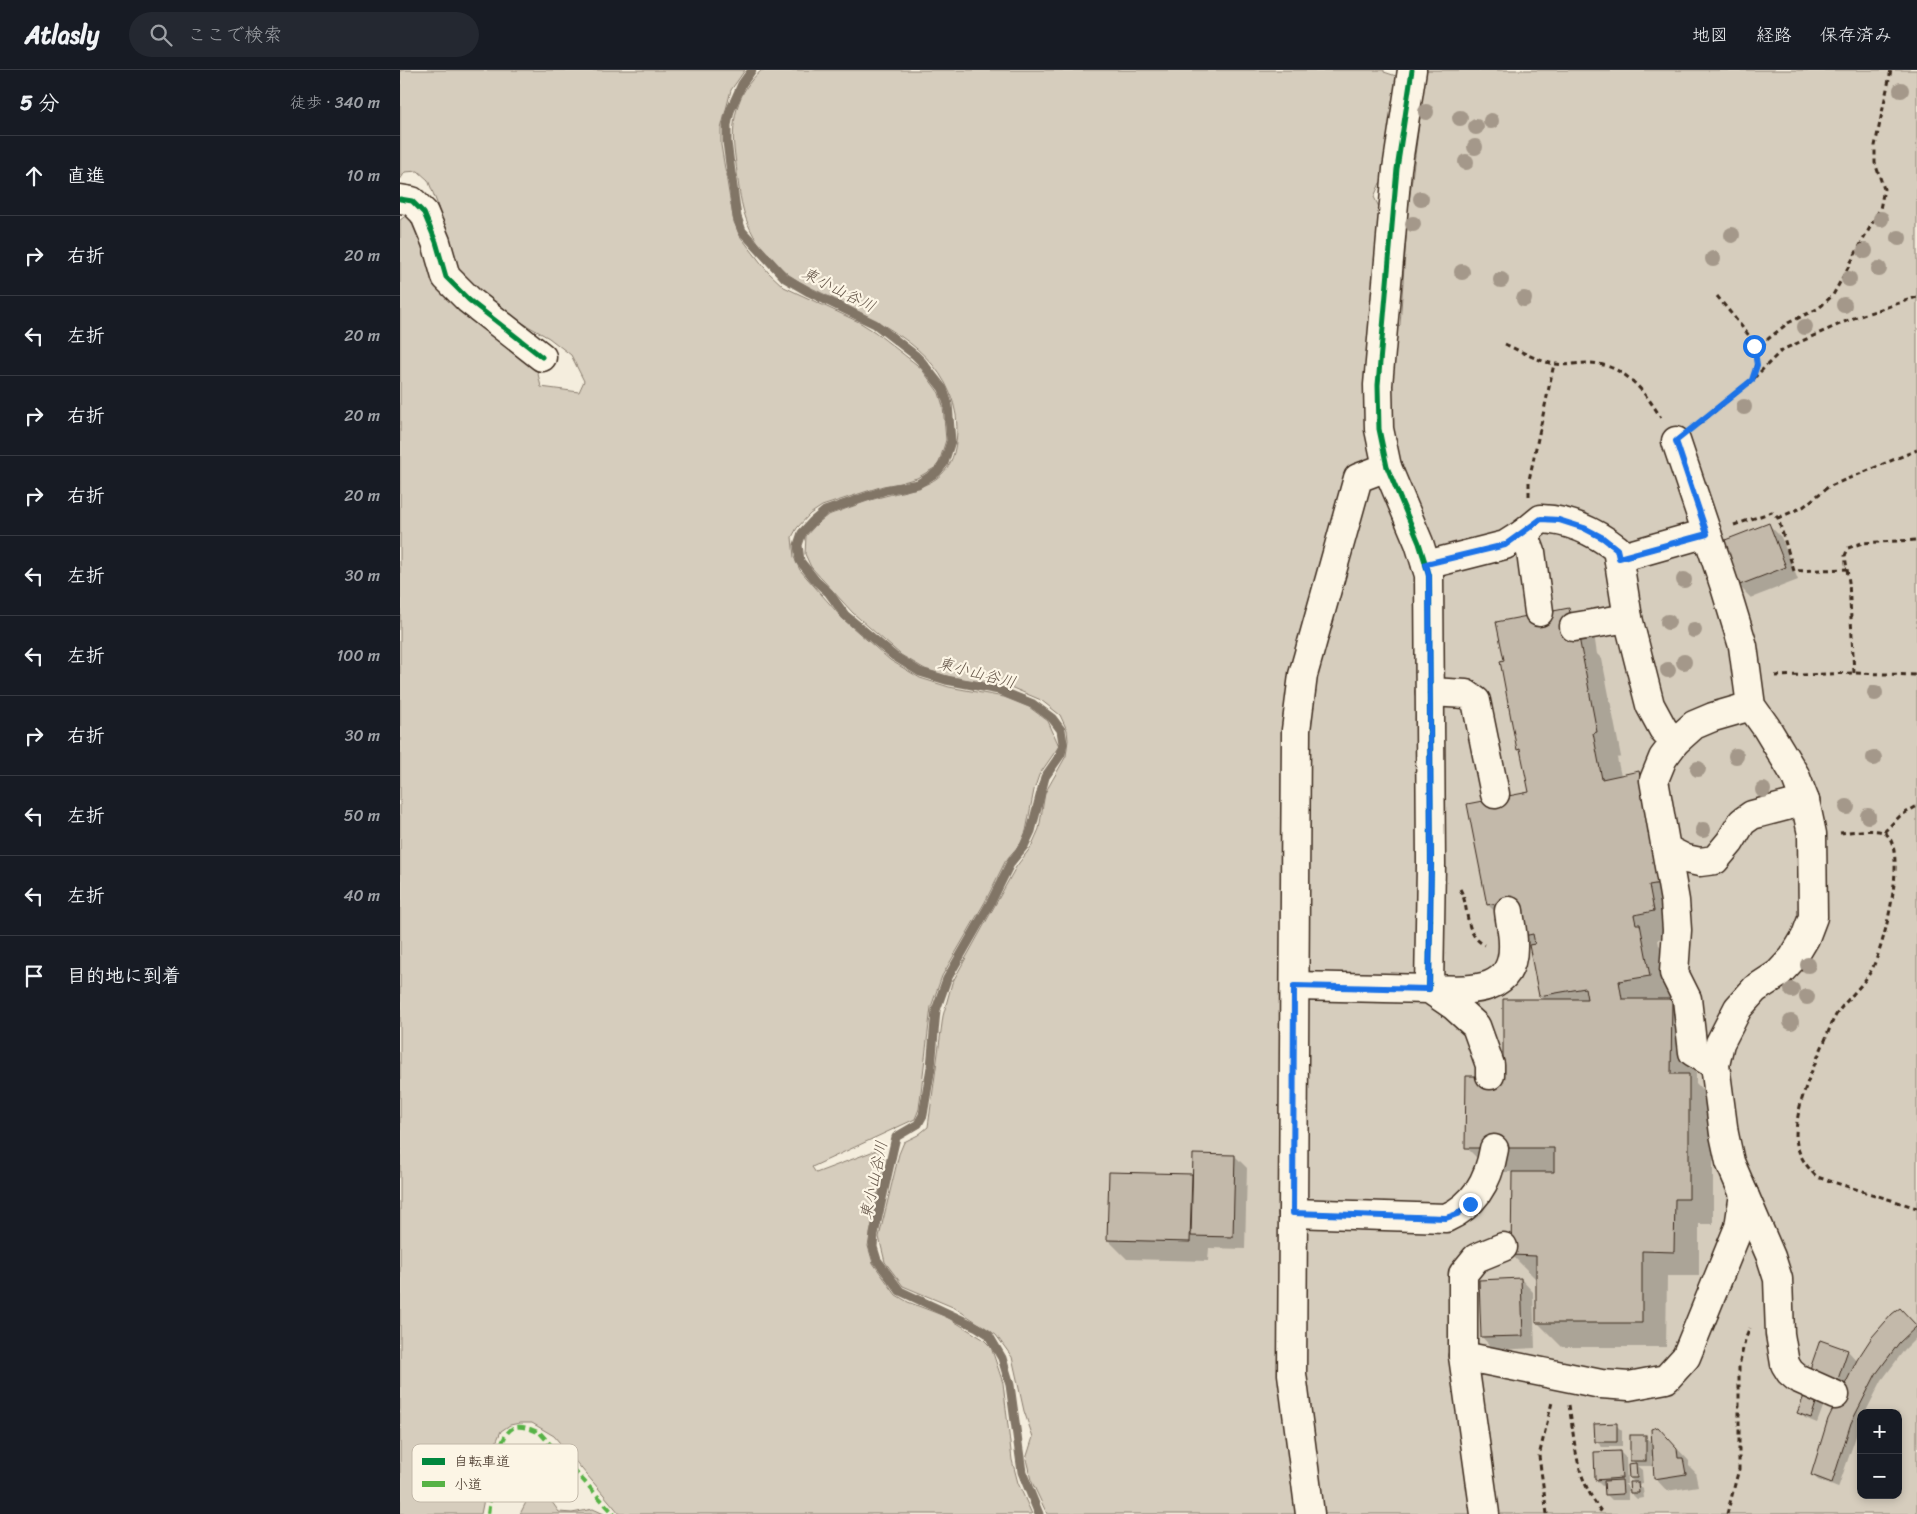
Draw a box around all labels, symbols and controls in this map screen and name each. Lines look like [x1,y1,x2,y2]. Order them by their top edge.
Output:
search box [129,12,479,57]
text: Atlasly [25,14,99,56]
text: ここで検索 [187,18,282,51]
text: 地図 [1692,19,1728,51]
text: 経路 [1756,19,1792,51]
text: 保存済み [1820,19,1892,51]
icon: search [147,21,175,49]
text: 5 分 [20,84,59,122]
text: 徒歩 · 340 m [290,88,380,117]
text: 直進 [67,159,105,192]
text: 10 m [347,161,380,190]
icon: ahead [20,162,48,190]
text: 右折 [67,239,105,272]
text: 20 m [344,241,380,270]
icon: right [20,242,48,270]
water label: 東小山谷川 [797,258,881,321]
text: 左折 [67,319,105,352]
text: 20 m [344,321,380,350]
icon: left [20,322,48,350]
route start [1743,335,1766,358]
text: 右折 [67,399,105,432]
text: 20 m [344,401,380,430]
icon: right [20,402,48,430]
text: 右折 [67,479,105,512]
text: 20 m [344,481,380,510]
icon: right [20,482,48,510]
text: 左折 [67,559,105,592]
text: 30 m [345,561,380,590]
icon: left [20,562,48,590]
text: 左折 [67,639,105,672]
text: 100 m [336,641,380,670]
icon: left [20,642,48,670]
water label: 東小山谷川 [934,648,1019,697]
text: 右折 [67,719,105,752]
text: 30 m [345,721,380,750]
icon: right [20,722,48,750]
text: 左折 [67,799,105,832]
text: 50 m [344,801,380,830]
icon: left [20,802,48,830]
text: 左折 [67,879,105,912]
text: 40 m [343,881,380,910]
icon: left [20,882,48,910]
text: 目的地に到着 [67,959,181,992]
icon: arrive [20,962,48,990]
water label: 東小山谷川 [851,1138,896,1222]
route end [1459,1193,1482,1216]
map controls [1857,1409,1902,1499]
button: + [1857,1409,1902,1454]
legend [412,1444,578,1502]
text: 自転車道 [454,1449,510,1474]
button: − [1857,1454,1902,1499]
text: 小道 [454,1472,482,1497]

